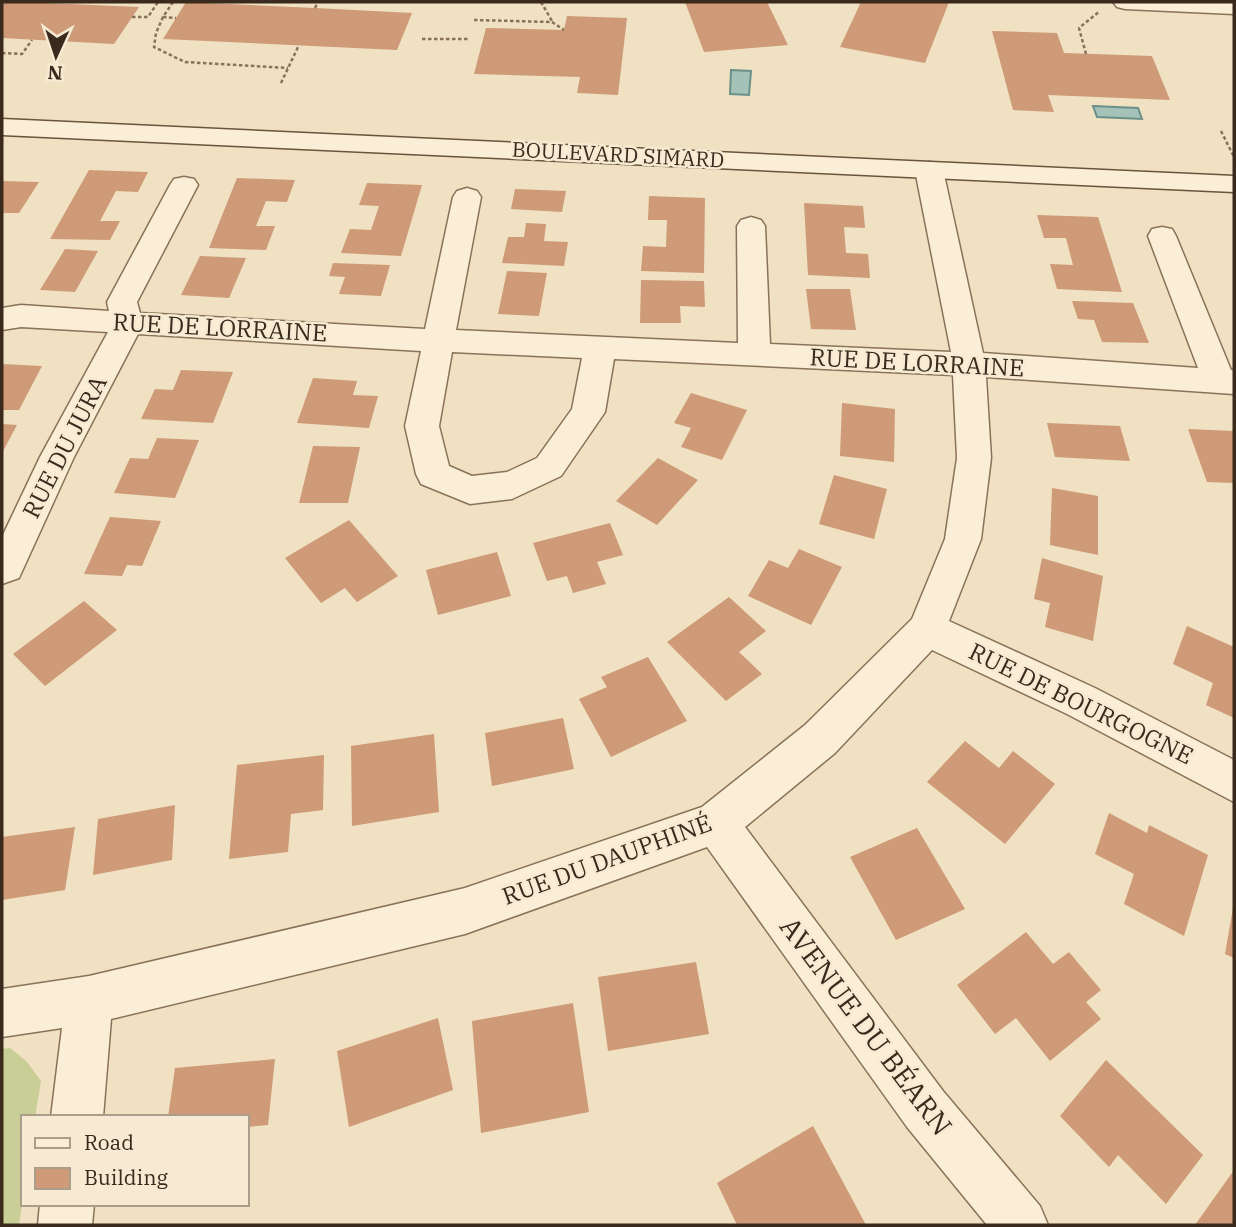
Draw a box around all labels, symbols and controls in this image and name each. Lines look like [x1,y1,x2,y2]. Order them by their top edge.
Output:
north arrow [21,21,91,91]
text: N [47,61,63,85]
street label: BOULEVARD SIMARD [511,134,725,174]
street label: RUE DE LORRAINE [112,305,328,349]
street label: RUE DE LORRAINE [809,340,1025,384]
street label: RUE DU JURA [14,369,114,523]
street label: RUE DE BOURGOGNE [964,635,1199,771]
street label: RUE DU DAUPHINÉ [497,806,716,912]
street label: AVENUE DU BÉARN [772,909,961,1142]
legend [21,1115,248,1206]
text: Road [84,1128,134,1156]
text: Building [84,1163,169,1191]

